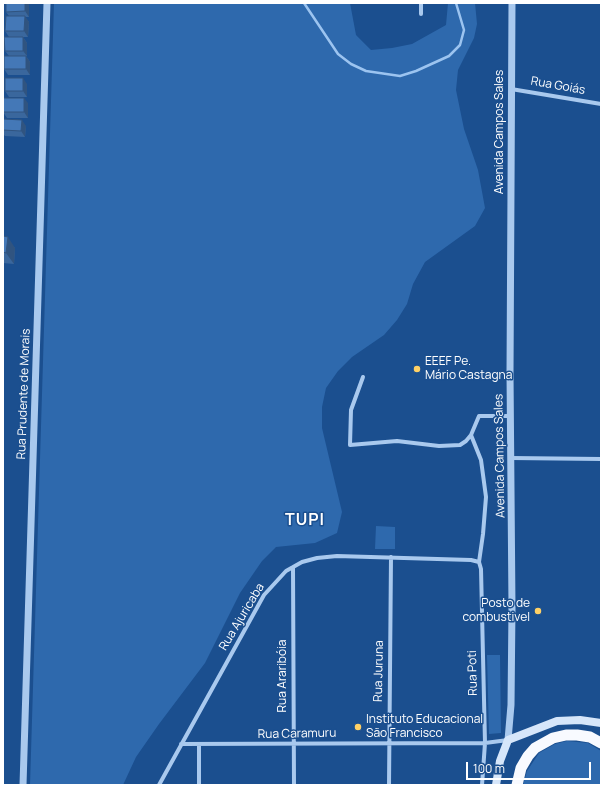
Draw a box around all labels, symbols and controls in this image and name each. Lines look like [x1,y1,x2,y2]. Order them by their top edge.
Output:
street label: Avenida Campos Sales [493,70,507,194]
street label: Rua Goiás [530,74,586,98]
street label: Rua Prudente de Morais [15,328,33,460]
place label: EEEF Pe. Mário Castagna [425,355,512,383]
marker: EEEF Pe. Mário Castagna [412,364,422,374]
street label: Avenida Campos Sales [492,394,508,518]
district label: TUPI [285,511,325,531]
street label: Rua Ajuricaba [216,581,268,653]
place label: Posto de combustivel [462,597,530,625]
marker: Posto de combustivel [533,606,543,616]
street label: Rua Araribóia [276,640,290,712]
street label: Rua Juruna [371,640,387,702]
street label: Rua Poti [465,650,481,696]
place label: Instituto Educacional São Francisco [366,713,483,741]
marker: Instituto Educacional São Francisco [353,722,363,732]
street label: Rua Caramuru [258,726,336,742]
scale bar [468,754,593,780]
text: 100 m [473,760,505,777]

